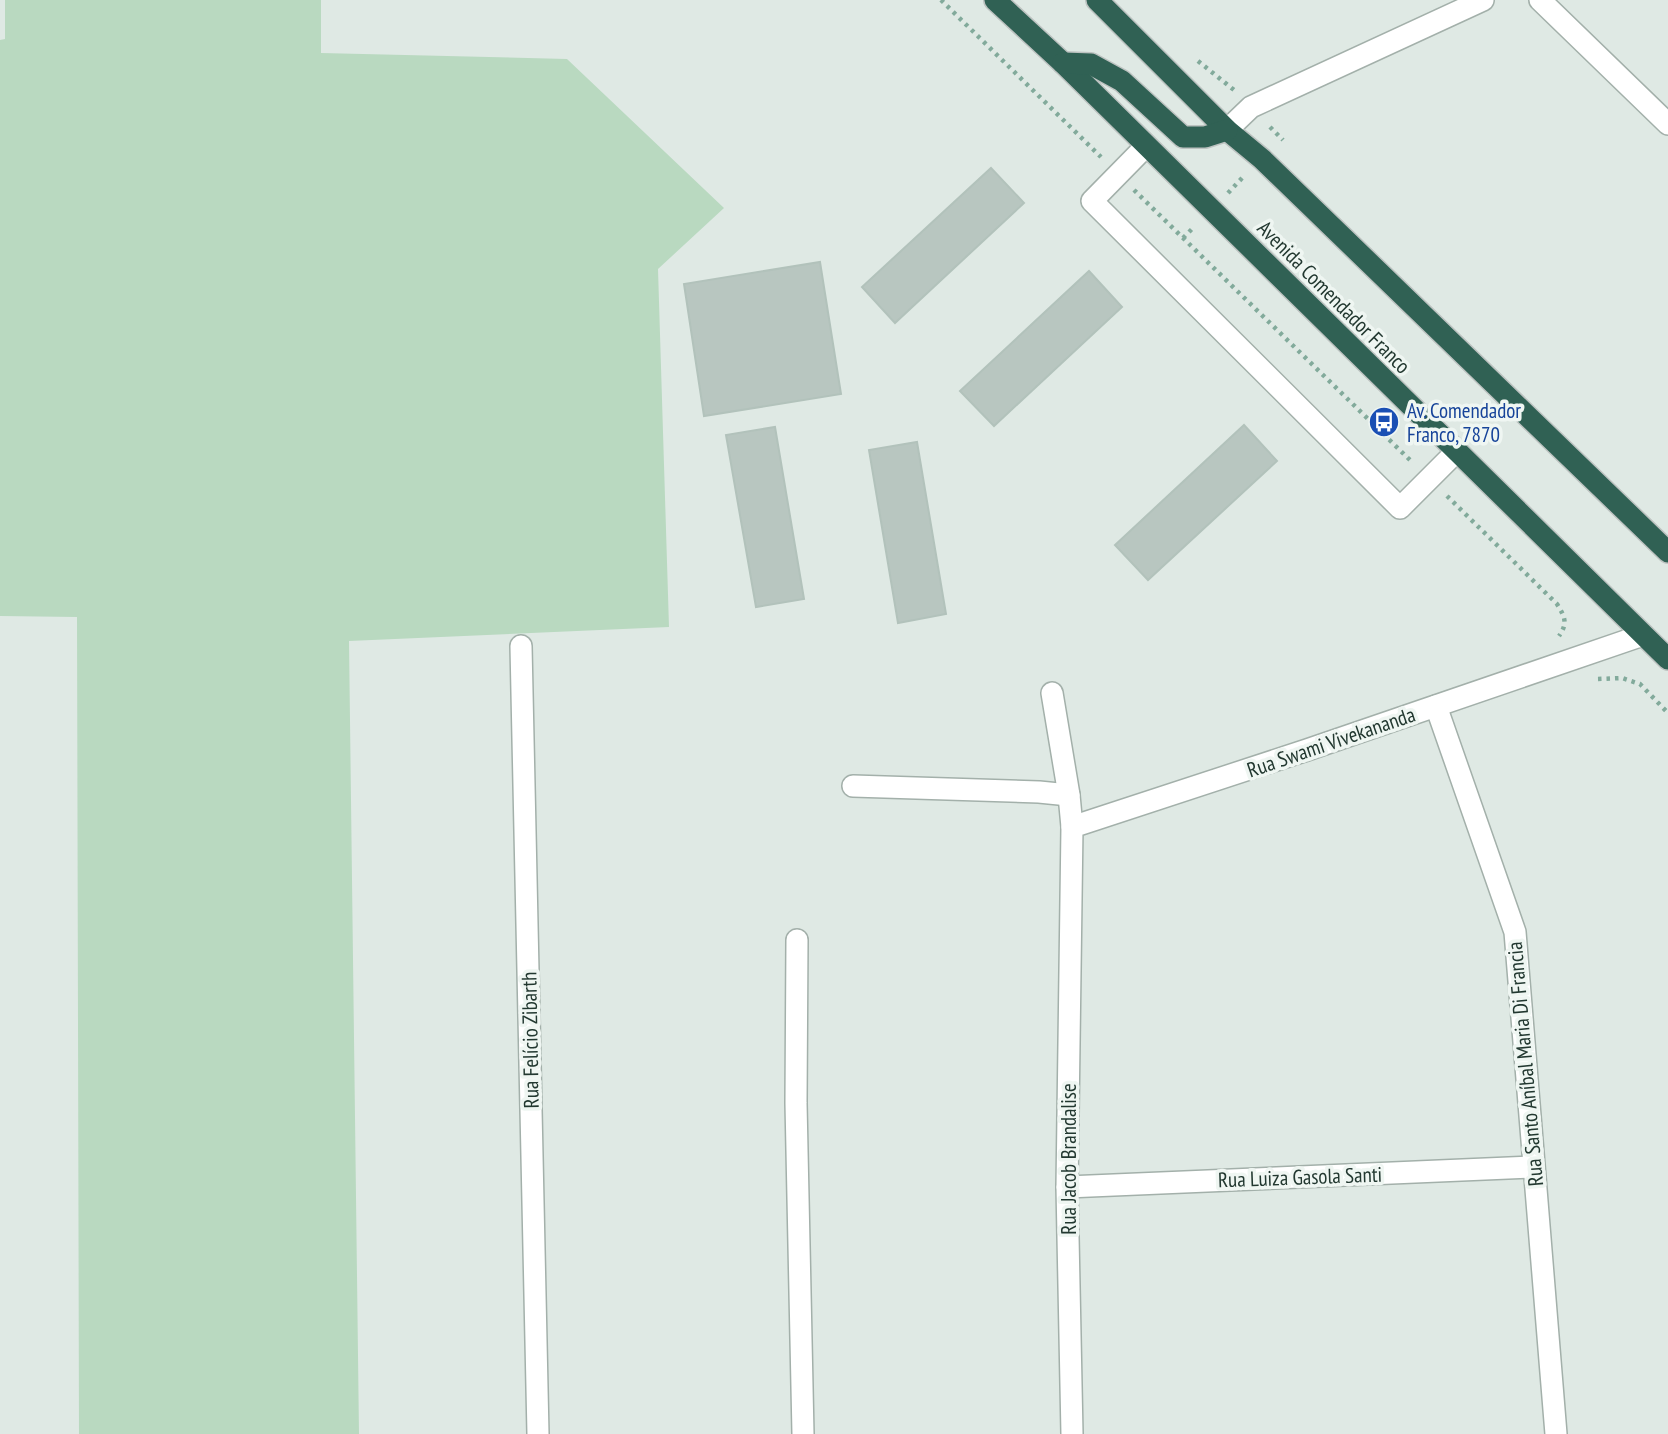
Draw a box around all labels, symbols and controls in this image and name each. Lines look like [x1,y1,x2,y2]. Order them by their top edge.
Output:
street label: Avenida Comendador Franco [1252,215,1416,379]
place label: Av. Comendador Franco, 7870 [1407,397,1521,448]
bus stop icon: Av. Comendador Franco, 7870 [1367,405,1401,439]
street label: Rua Swami Vivekananda [1243,701,1419,783]
street label: Rua Santo Aníbal Maria Di Francia [1501,941,1549,1187]
street label: Rua Felício Zibarth [515,971,545,1109]
street label: Rua Jacob Brandalise [1055,1083,1082,1235]
street label: Rua Luiza Gasola Santi [1218,1161,1382,1193]

